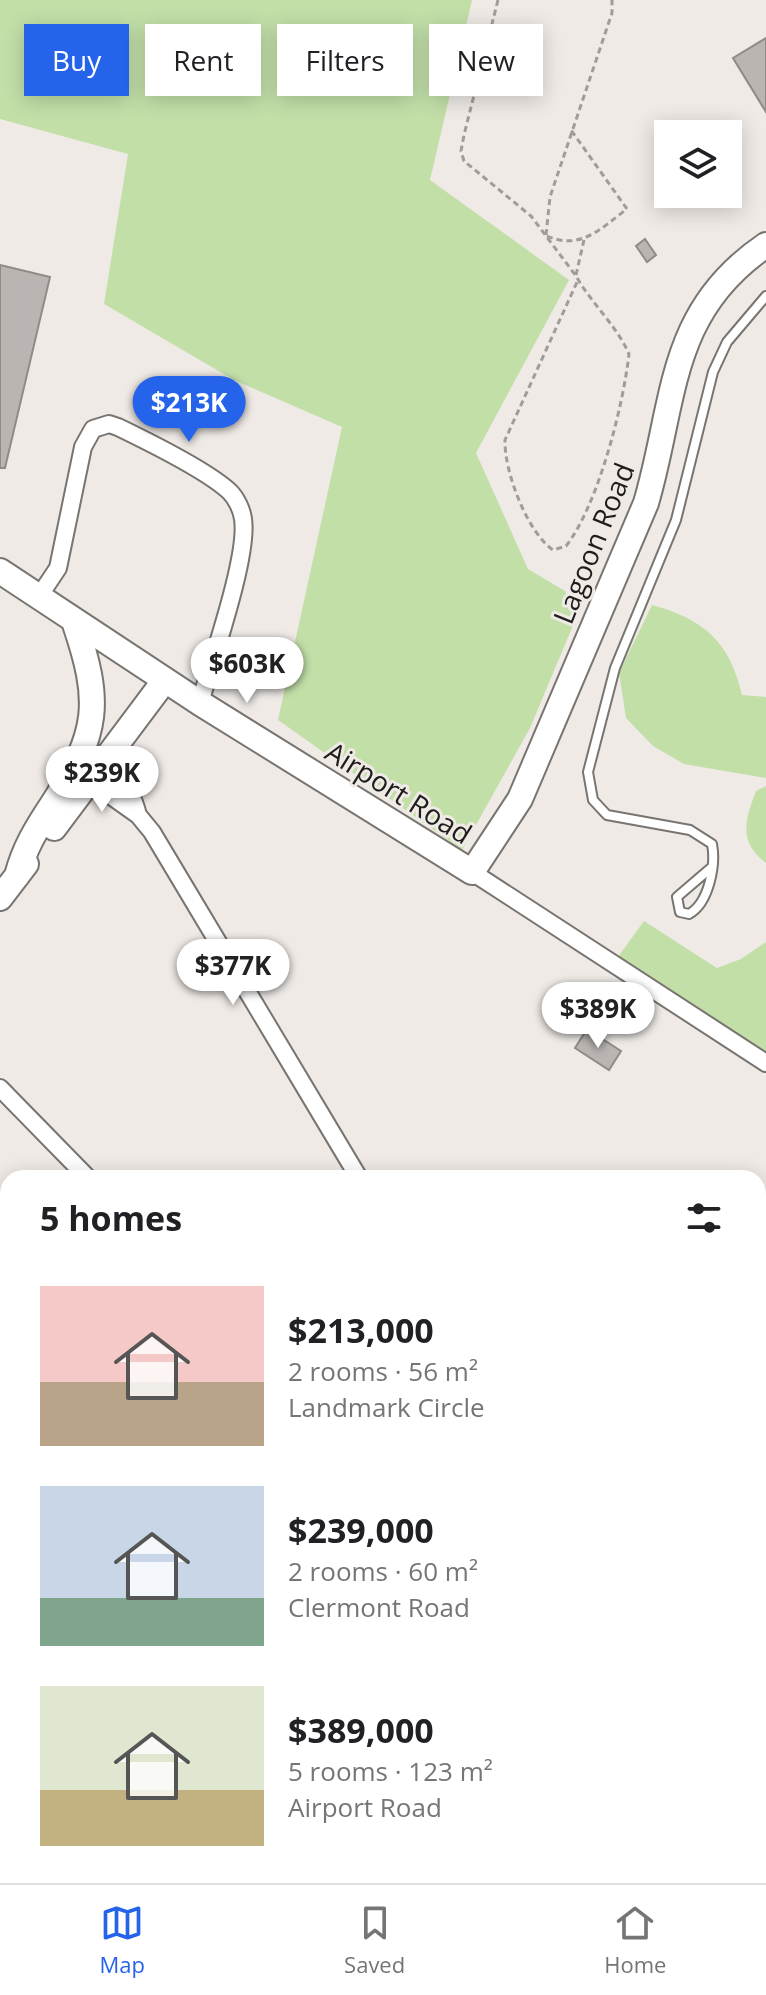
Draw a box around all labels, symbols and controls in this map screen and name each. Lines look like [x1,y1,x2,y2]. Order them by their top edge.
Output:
chip: Buy [24,24,129,96]
chip: Rent [145,24,261,96]
chip: Filters [277,24,413,96]
chip: New [429,24,543,96]
map controls [654,120,742,208]
button: layers [654,120,742,208]
pin: $213K [133,376,245,444]
text: $213K [151,384,227,420]
street label: Lagoon Road [543,457,643,629]
pin: $603K [191,637,303,705]
text: $603K [209,645,285,681]
street label: Airport Road [319,732,479,852]
pin: $239K [46,746,158,814]
text: $239K [64,754,140,790]
pin: $377K [177,939,289,1007]
text: $377K [195,947,271,983]
pin: $389K [542,982,654,1050]
text: $389K [560,990,636,1026]
text: 5 homes [40,1195,182,1241]
icon: filters [682,1196,726,1240]
text: $213,000 [288,1307,434,1353]
icon: home [104,1318,200,1414]
text: 2 rooms · 56 m² [288,1353,478,1389]
text: Landmark Circle [288,1389,485,1425]
text: $239,000 [288,1507,434,1553]
icon: home [104,1518,200,1614]
text: 2 rooms · 60 m² [288,1553,478,1589]
text: Clermont Road [288,1589,470,1625]
text: $389,000 [288,1707,434,1753]
icon: home [104,1718,200,1814]
text: 5 rooms · 123 m² [288,1753,493,1789]
text: Airport Road [288,1789,442,1825]
tab: Map [100,1901,145,1979]
tab: Saved [344,1901,405,1979]
tab: Home [604,1901,666,1979]

